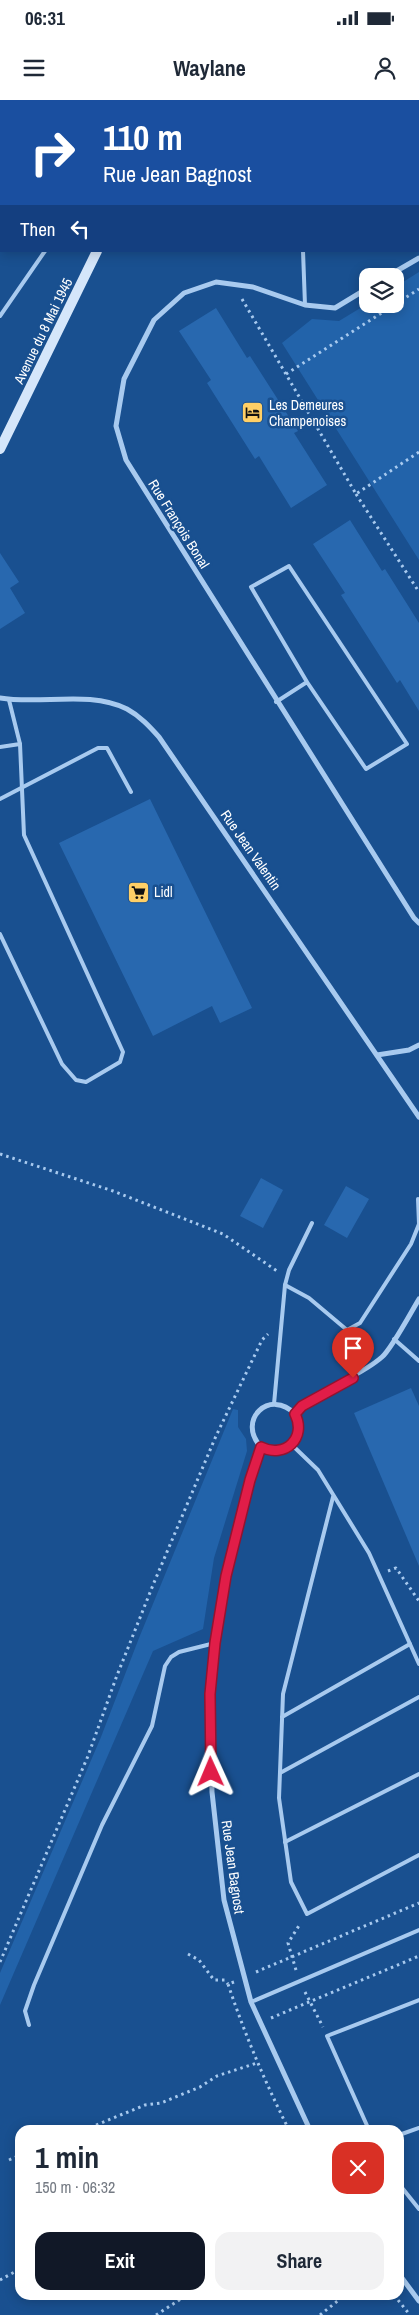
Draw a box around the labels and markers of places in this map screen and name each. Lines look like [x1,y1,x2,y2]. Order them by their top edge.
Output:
place label: Les Demeures Champenoises [269,396,346,430]
hotel icon: Les Demeures Champenoises [241,401,265,425]
supermarket icon: Lidl [126,880,150,904]
place label: Lidl [154,883,173,901]
pin [332,1327,374,1378]

